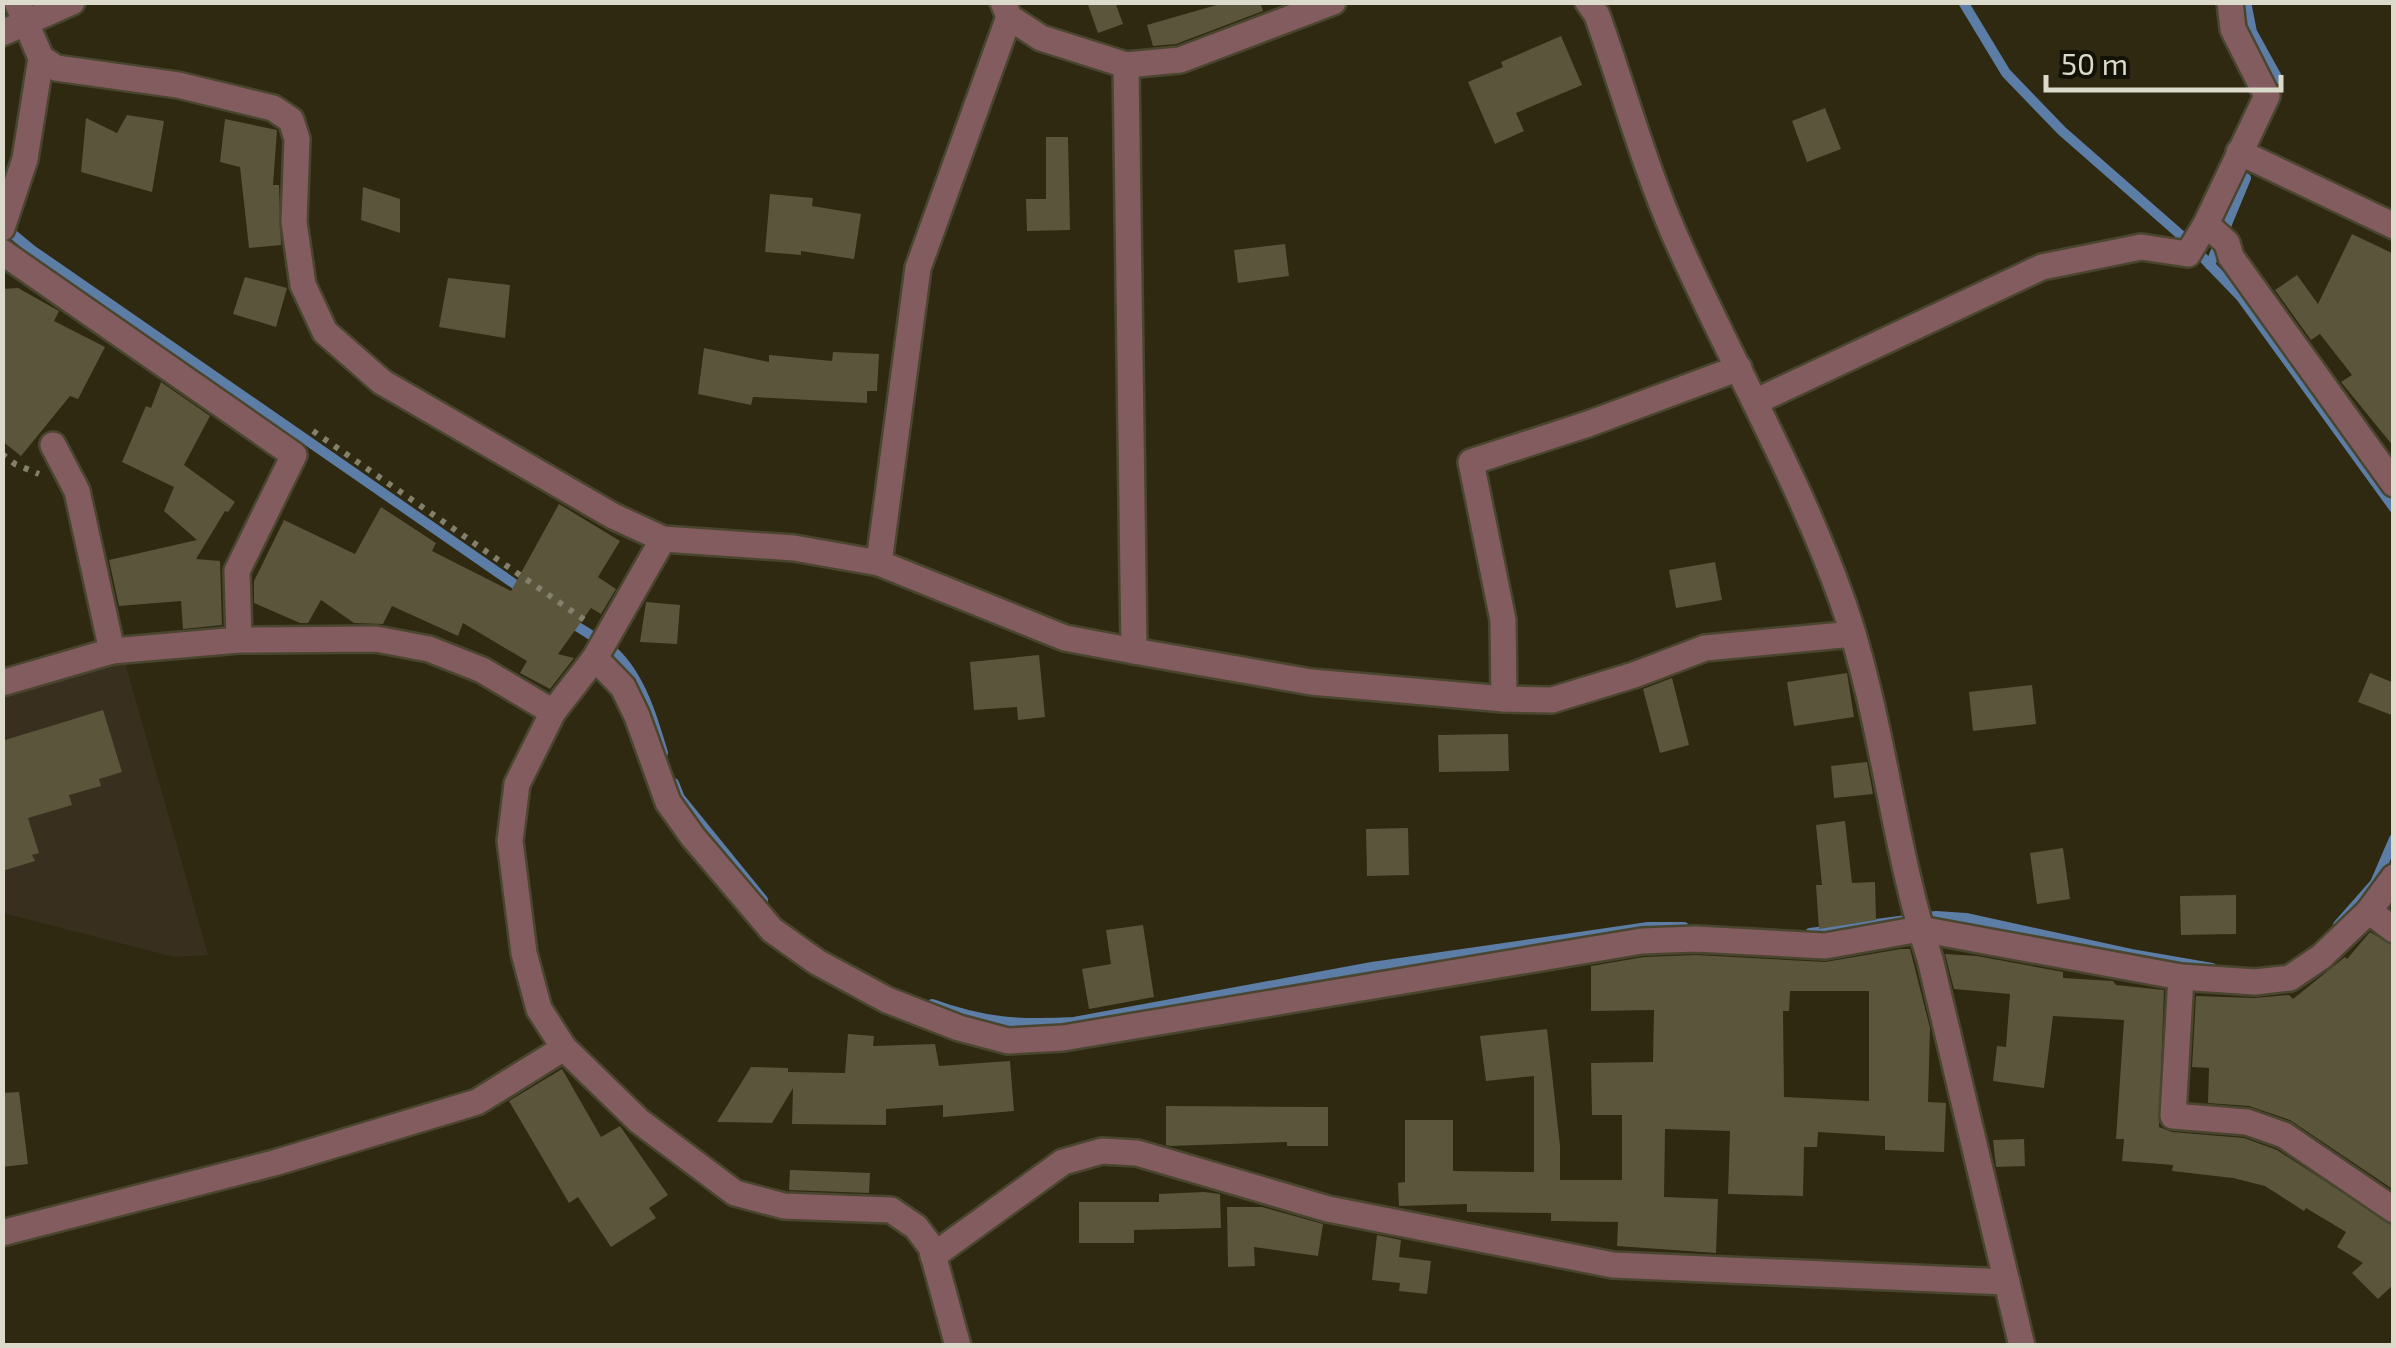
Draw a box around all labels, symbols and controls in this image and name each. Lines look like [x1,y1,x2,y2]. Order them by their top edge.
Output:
scale bar [2046,30,2281,92]
text: 50 m [2061,45,2128,81]

